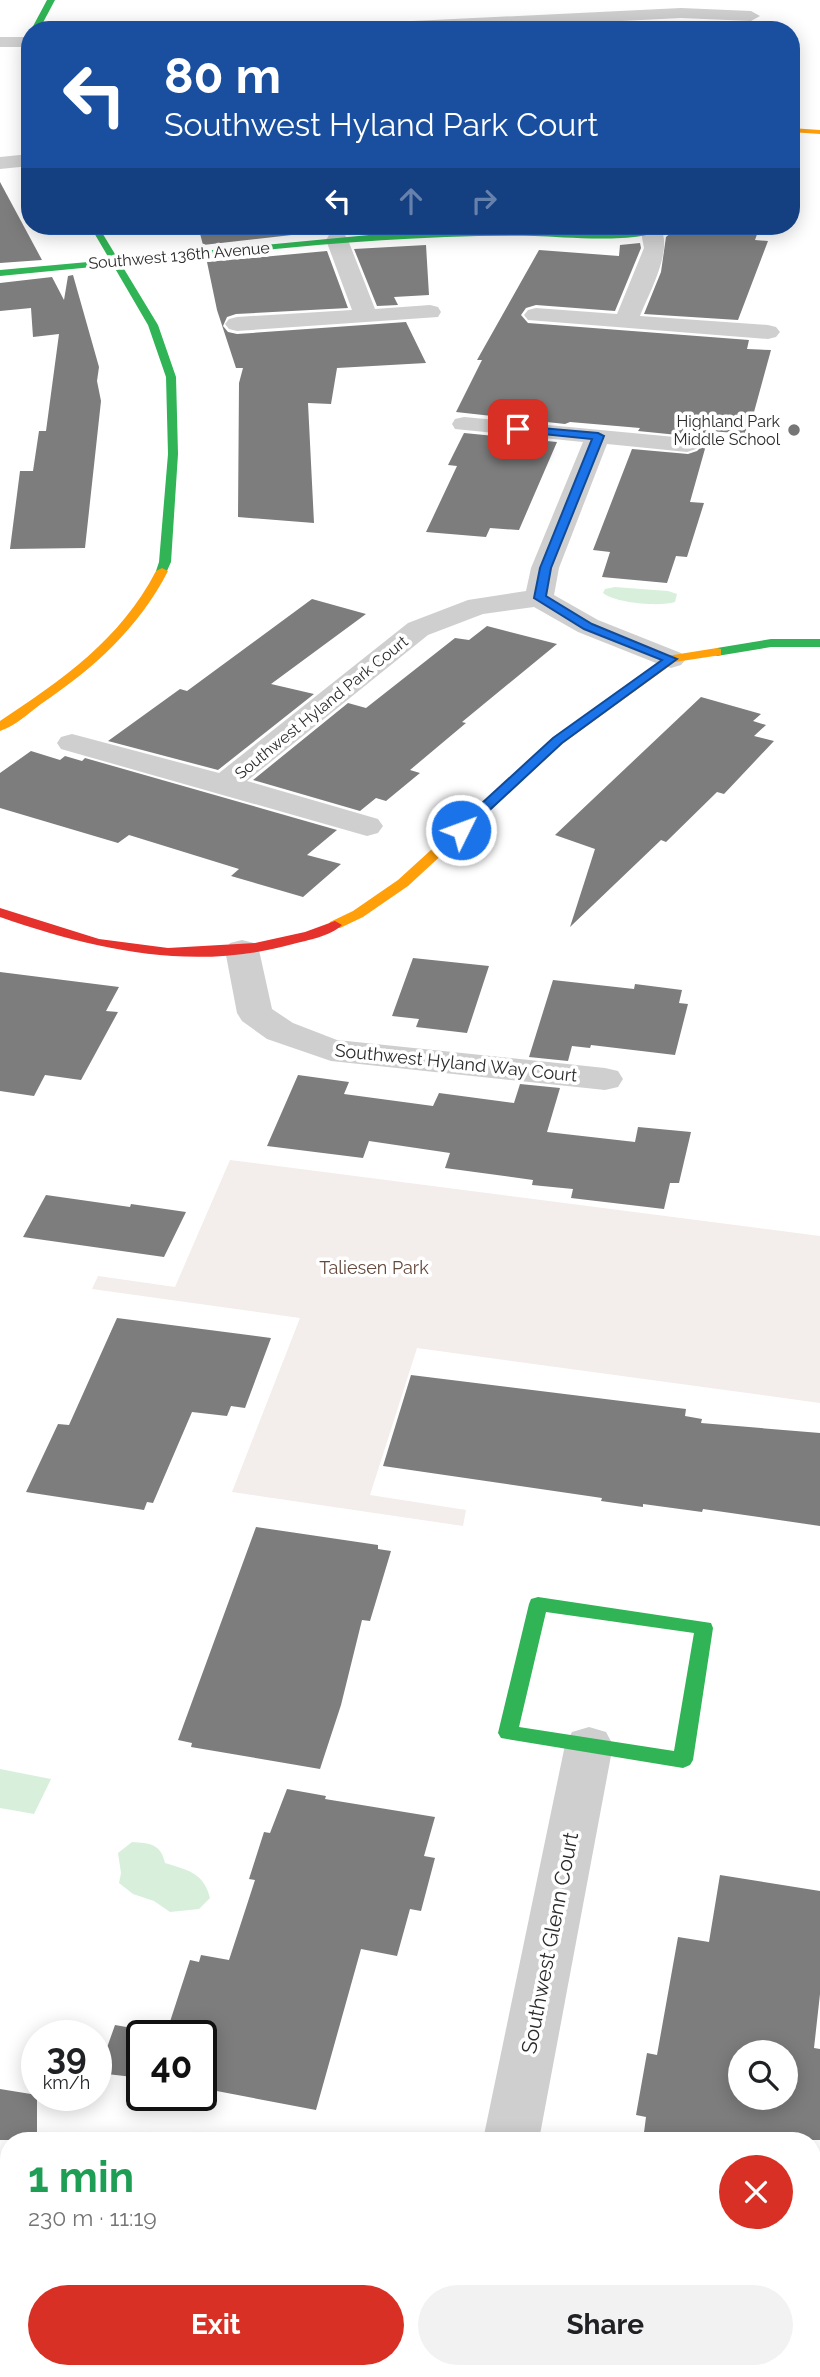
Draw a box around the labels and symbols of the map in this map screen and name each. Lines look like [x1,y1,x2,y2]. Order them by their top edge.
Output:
street label: Southwest 136th Avenue [88,238,271,273]
pin [488,399,548,459]
place label: Highland Park Middle School [674,412,781,449]
marker: Highland Park Middle School [786,422,802,438]
street label: Southwest Hyland Park Court [231,631,412,783]
position arrow [424,793,498,867]
street label: Southwest Hyland Way Court [334,1039,578,1086]
park label: Taliesen Park [319,1257,429,1278]
street label: Southwest Glenn Court [516,1830,583,2056]
speed limit sign: 40 [126,2020,217,2111]

